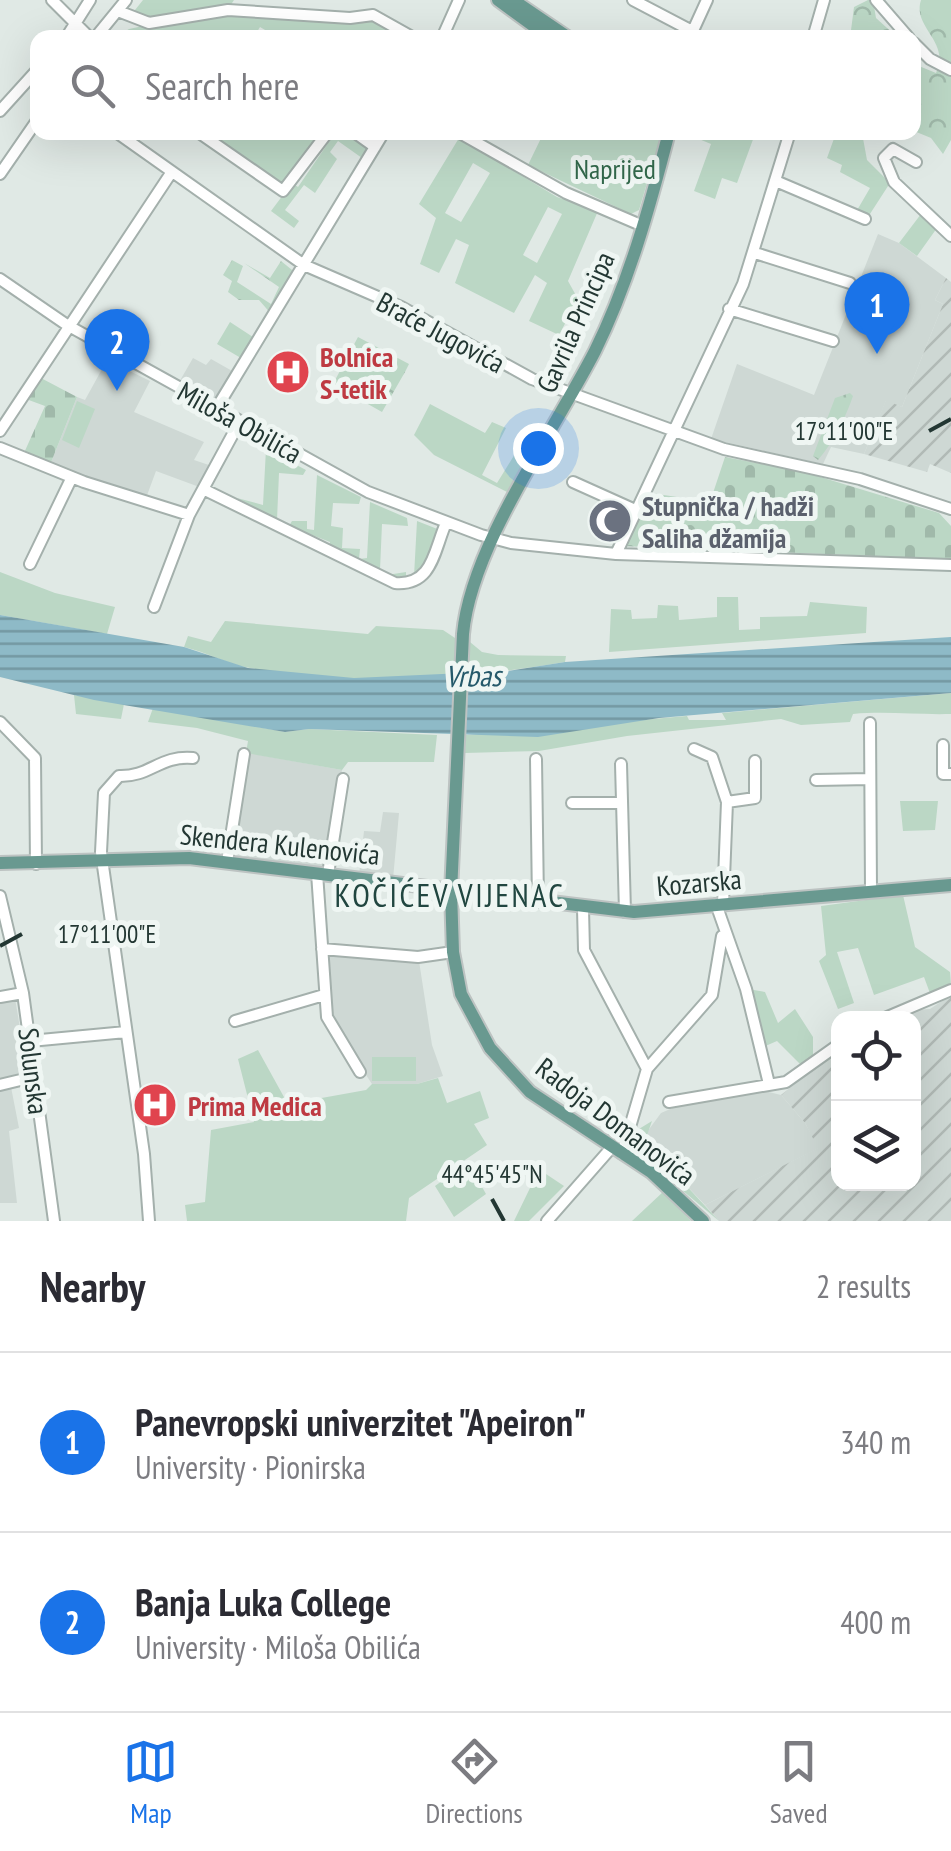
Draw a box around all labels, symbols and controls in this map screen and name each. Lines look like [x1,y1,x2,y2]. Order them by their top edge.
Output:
search box [30,30,921,140]
icon: search [65,58,120,113]
text: Search here [145,61,299,110]
park label: Naprijed [574,150,656,187]
street label: Gavrila Principa [527,246,623,398]
pin: 1 [844,272,910,354]
street label: Braće Jugovića [371,283,511,381]
pin: 2 [84,308,150,391]
place label: Bolnica S-tetik [320,338,393,407]
hospital icon: Bolnica S-tetik [265,349,311,395]
street label: Miloša Obilića [171,373,309,471]
text: 17°11'00"E [795,415,893,447]
your location [513,423,564,474]
place label: Stupnička / hadži Saliha džamija [642,487,814,556]
mosque icon: Stupnička / hadži Saliha džamija [587,498,633,544]
water label: Vrbas [445,655,504,695]
street label: Skendera Kulenovića [178,815,382,873]
street label: Kozarska [655,860,743,904]
district label: KOČIĆEV VIJENAC [335,874,565,916]
text: 17°11'00"E [58,918,156,950]
map controls [831,1011,921,1191]
button: locate [831,1011,921,1101]
street label: Solunska [10,1026,58,1116]
street label: Radoja Domanovića [529,1049,703,1193]
hospital icon: Prima Medica [132,1082,178,1128]
place label: Prima Medica [188,1087,322,1124]
button: layers [831,1101,921,1191]
text: 44°45'45"N [441,1158,543,1190]
text: Nearby [40,1259,145,1314]
text: 2 results [816,1265,911,1307]
text: Panevropski univerzitet "Apeiron" [135,1397,586,1446]
text: 1 [65,1421,80,1463]
text: 340 m [840,1421,911,1463]
text: University · Pionirska [135,1446,366,1488]
text: Banja Luka College [135,1577,391,1626]
text: 2 [65,1601,80,1643]
text: 400 m [840,1601,911,1643]
text: University · Miloša Obilića [135,1626,421,1668]
tab: Map [123,1734,178,1831]
tab: Directions [425,1734,523,1831]
tab: Saved [770,1734,828,1831]

